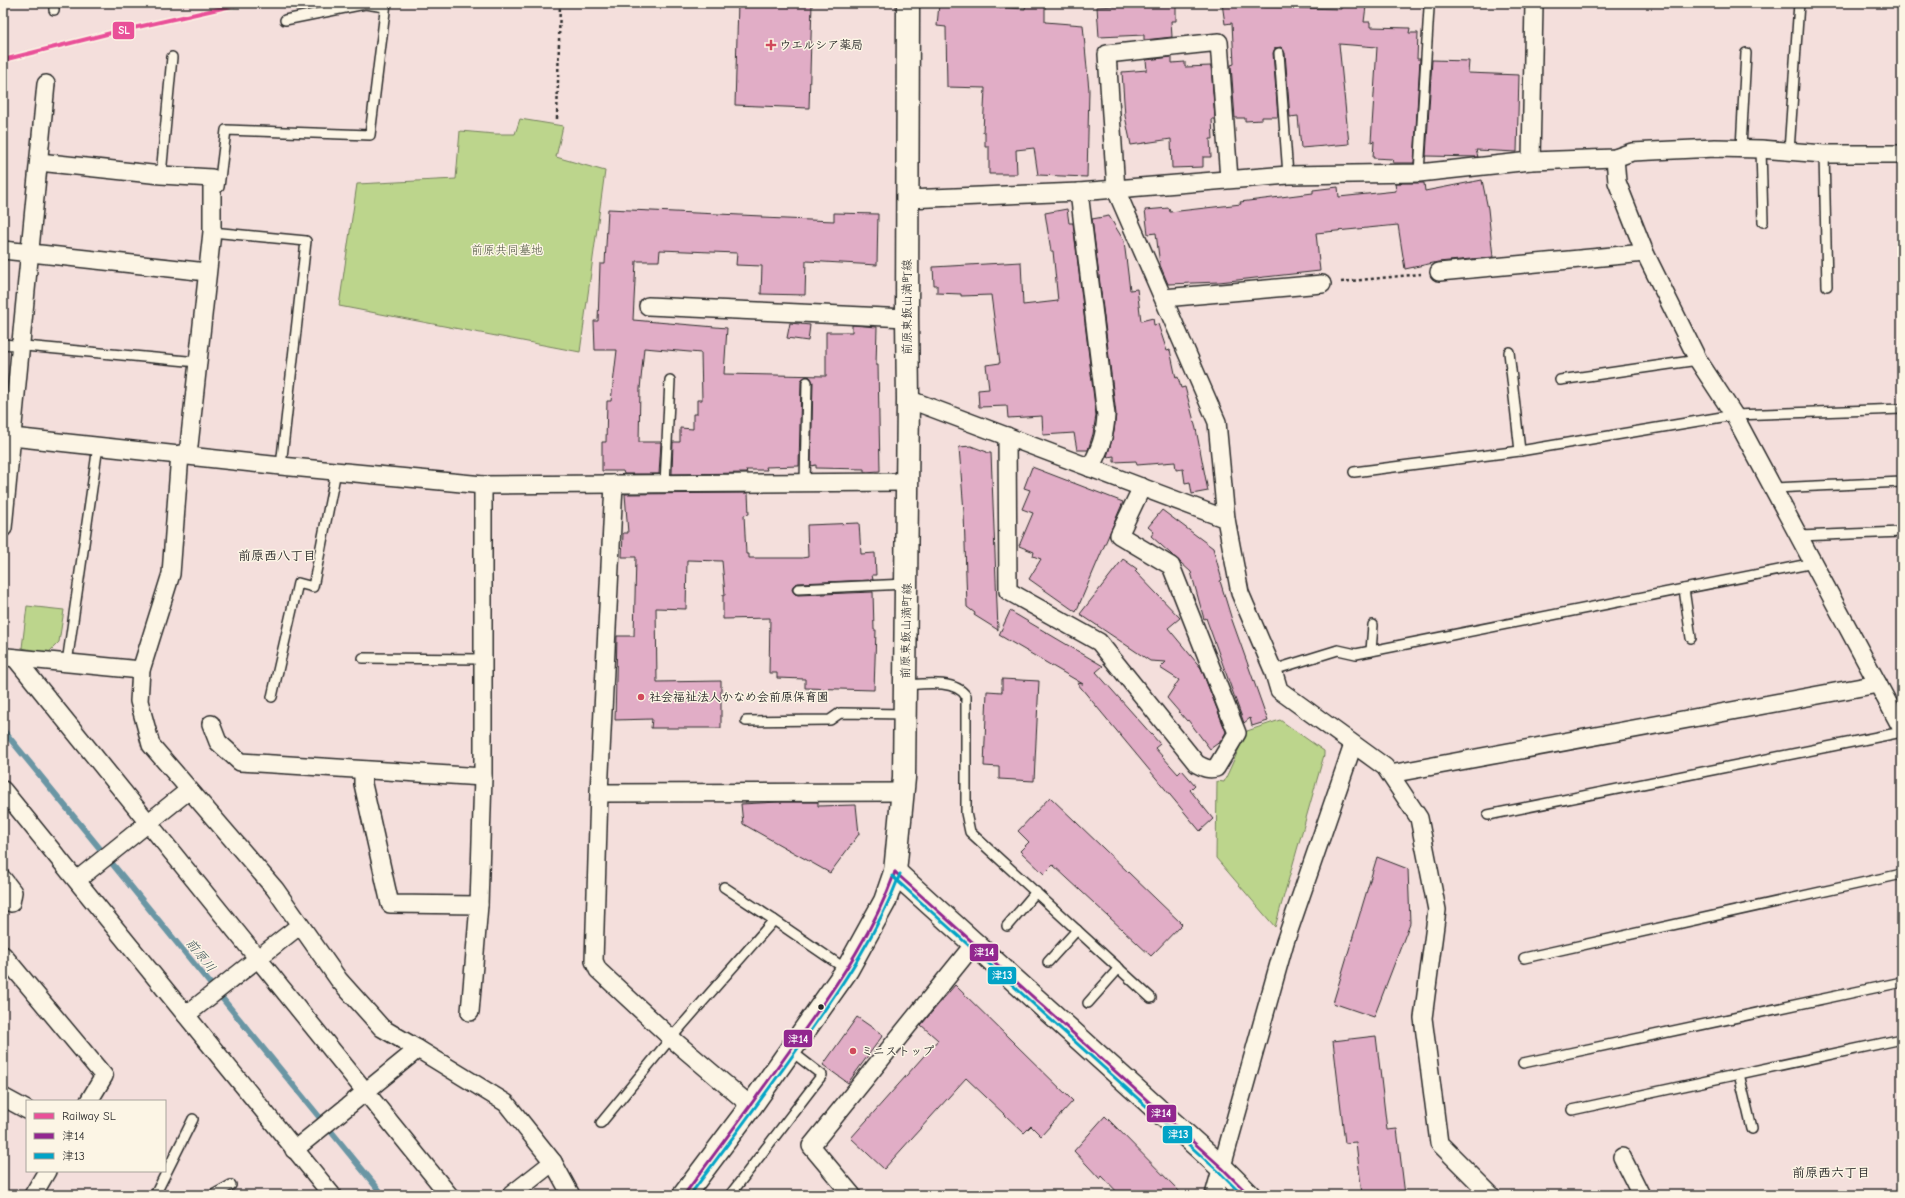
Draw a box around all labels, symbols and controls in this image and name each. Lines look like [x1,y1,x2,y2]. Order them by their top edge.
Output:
line badge: SL [112,21,135,40]
text: SL [118,24,130,37]
place label: ウエルシア薬局 [779,38,863,52]
marker: ウエルシア薬局 [766,40,776,50]
park label: 前原共同墓地 [471,243,543,257]
street label: 前原東飯山満町線 [900,259,914,355]
district label: 前原西八丁目 [238,548,316,563]
street label: 前原東飯山満町線 [898,583,914,679]
place label: 社会福祉法人かなめ会前原保育園 [649,690,829,704]
marker: 社会福祉法人かなめ会前原保育園 [636,692,646,702]
water label: 前原川 [183,935,219,975]
line badge: 津14 [969,943,999,962]
text: 津14 [974,946,994,959]
line badge: 津13 [987,966,1017,985]
text: 津13 [992,969,1012,982]
unlabelled marker [816,1002,826,1012]
line badge: 津14 [783,1029,813,1048]
text: 津14 [788,1033,808,1046]
place label: ミニストップ [861,1044,934,1058]
marker: ミニストップ [848,1046,858,1056]
legend [26,1100,166,1172]
line badge: 津14 [1146,1104,1177,1123]
text: 津14 [1151,1107,1171,1120]
text: Railway SL [62,1109,116,1123]
line badge: 津13 [1162,1125,1193,1144]
text: 津13 [1168,1128,1188,1141]
text: 津14 [62,1129,85,1143]
text: 津13 [62,1149,85,1163]
district label: 前原西六丁目 [1792,1165,1870,1180]

